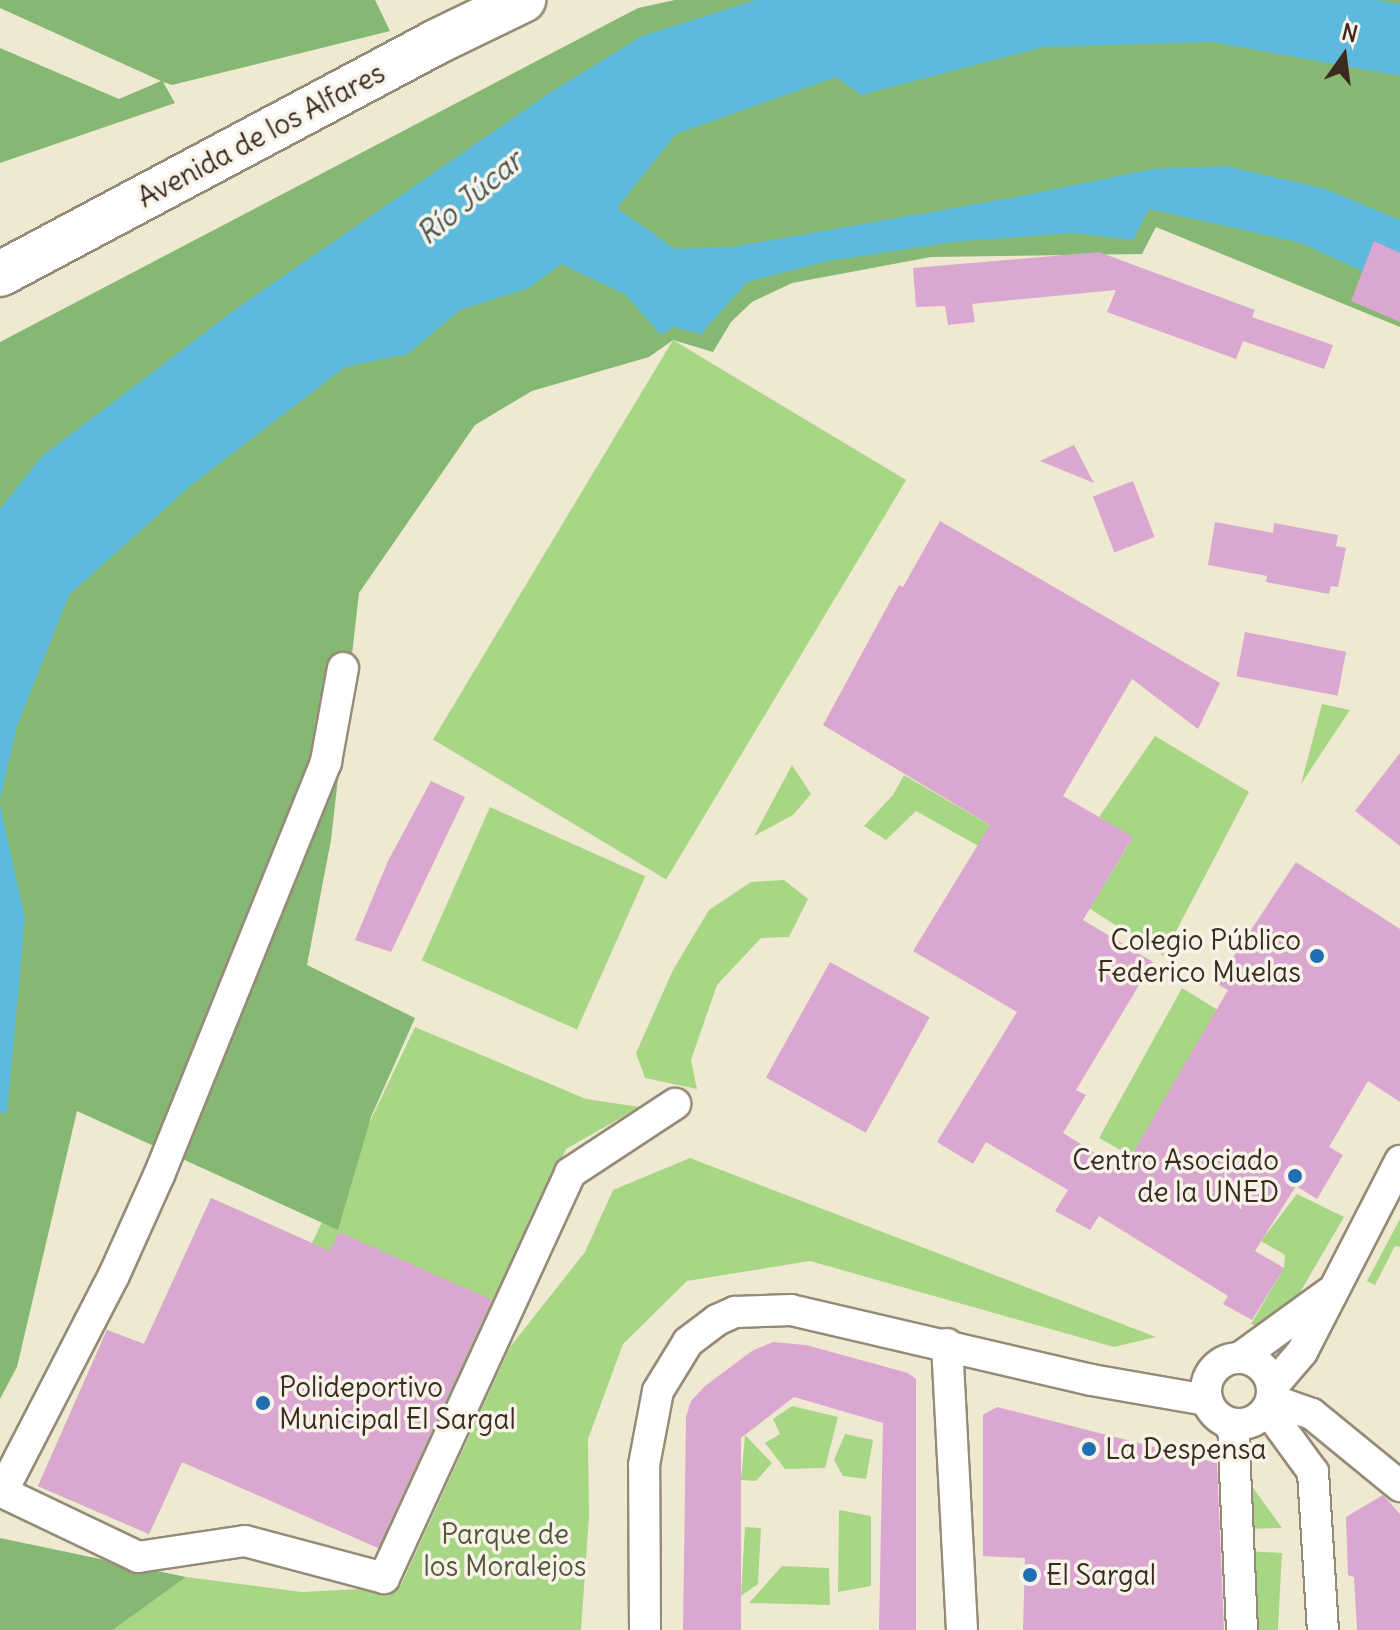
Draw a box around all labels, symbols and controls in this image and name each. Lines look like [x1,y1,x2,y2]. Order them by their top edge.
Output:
north arrow [1304,16,1384,96]
text: N [1339,17,1361,48]
street label: Avenida de los Alfares [132,56,390,214]
water label: Río Júcar [409,142,529,252]
place label: Colegio Público Federico Muelas [1097,923,1301,989]
marker: Colegio Público Federico Muelas [1308,947,1326,965]
place label: Centro Asociado de la UNED [1072,1143,1279,1209]
marker: Centro Asociado de la UNED [1286,1167,1304,1185]
place label: Polideportivo Municipal El Sargal [279,1370,516,1436]
marker: Polideportivo Municipal El Sargal [254,1394,272,1412]
place label: La Despensa [1105,1432,1266,1466]
marker: La Despensa [1080,1440,1098,1458]
park label: Parque de los Moralejos [424,1517,586,1583]
place label: El Sargal [1046,1558,1156,1592]
marker: El Sargal [1021,1566,1039,1584]

